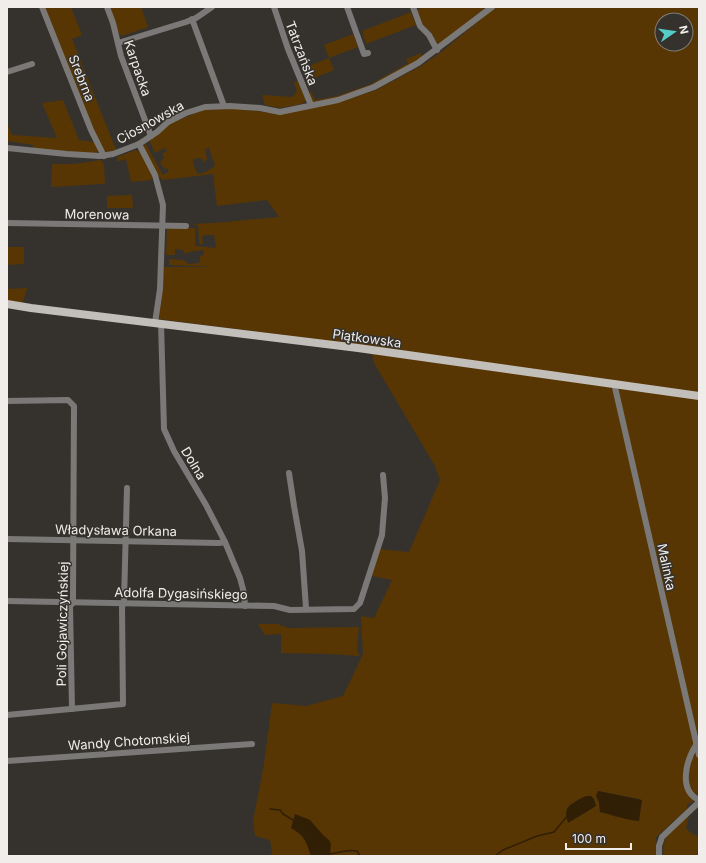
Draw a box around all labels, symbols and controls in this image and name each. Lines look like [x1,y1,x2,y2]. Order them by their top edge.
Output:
north arrow [654,12,694,52]
street label: Tatrzańska [282,19,322,87]
text: N [676,24,692,35]
street label: Karpacka [121,38,155,98]
street label: Srebrna [65,52,99,104]
street label: Ciosnowska [114,97,186,147]
street label: Morenowa [64,205,130,223]
street label: Piątkowska [332,325,402,351]
street label: Dolna [178,444,210,482]
street label: Władysława Orkana [55,521,177,539]
street label: Malinka [654,542,680,592]
street label: Poli Gojawiczyńskiej [53,561,71,687]
street label: Adolfa Dygasińskiego [114,584,248,602]
street label: Wandy Chotomskiej [67,729,191,753]
scale bar [566,825,631,851]
text: 100 m [572,831,606,846]

